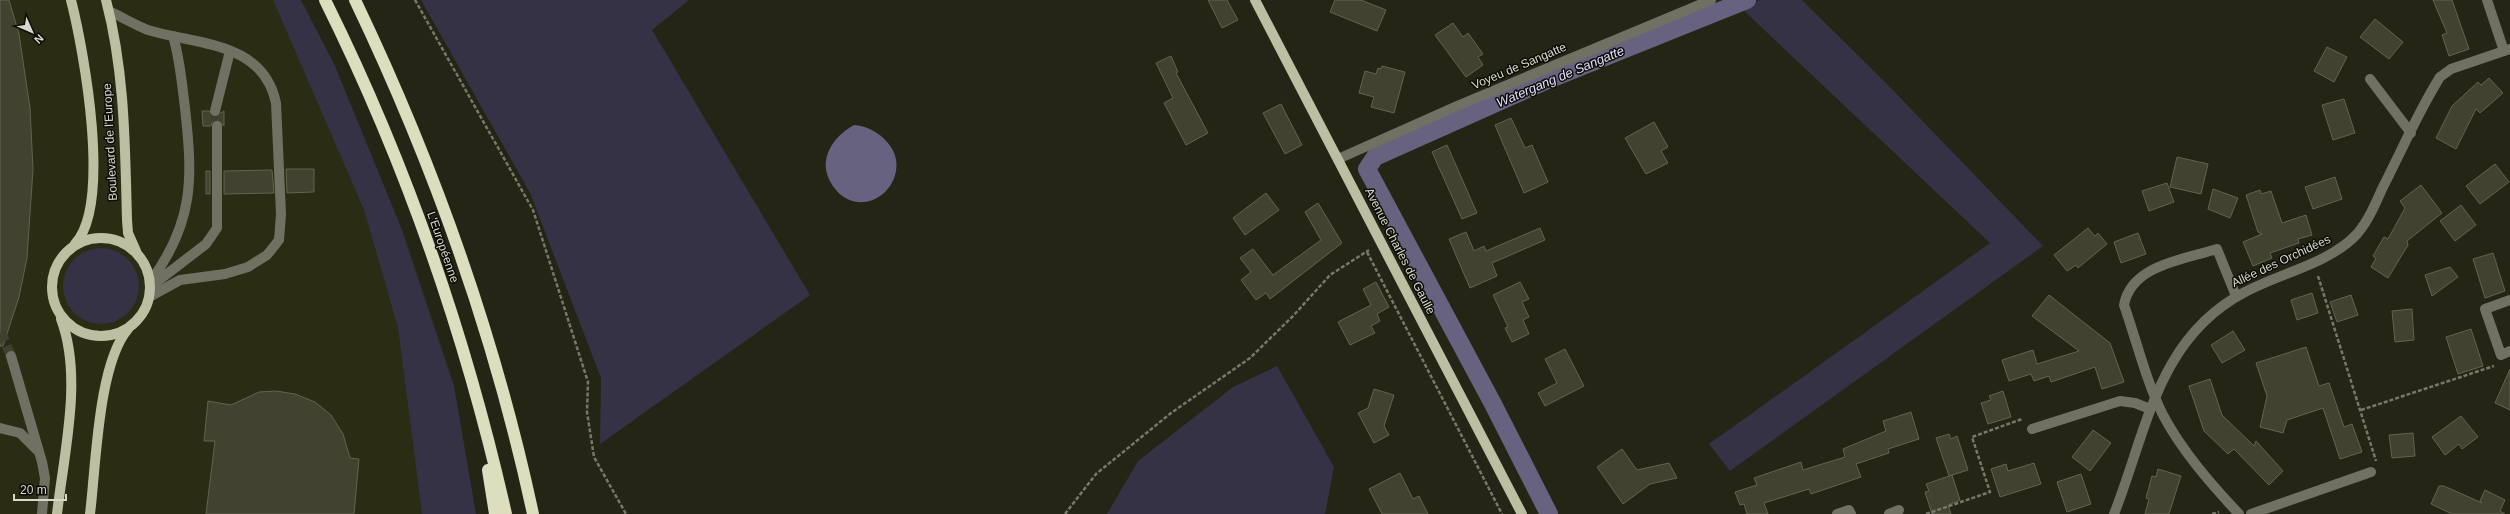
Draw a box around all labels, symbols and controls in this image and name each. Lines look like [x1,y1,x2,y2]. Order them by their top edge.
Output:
north arrow [12,12,52,52]
text: N [32,32,46,46]
street label: Voyeu de Sangatte [1470,40,1569,92]
water label: Watergang de Sangatte [1494,43,1626,110]
street label: Boulevard de l'Europe [100,83,120,201]
street label: Avenue Charles de Gaulle [1362,186,1438,317]
street label: L'Européenne [424,210,462,285]
street label: Allée des Orchidées [2229,232,2333,290]
scale bar [14,476,66,502]
text: 20 m [20,483,47,497]

